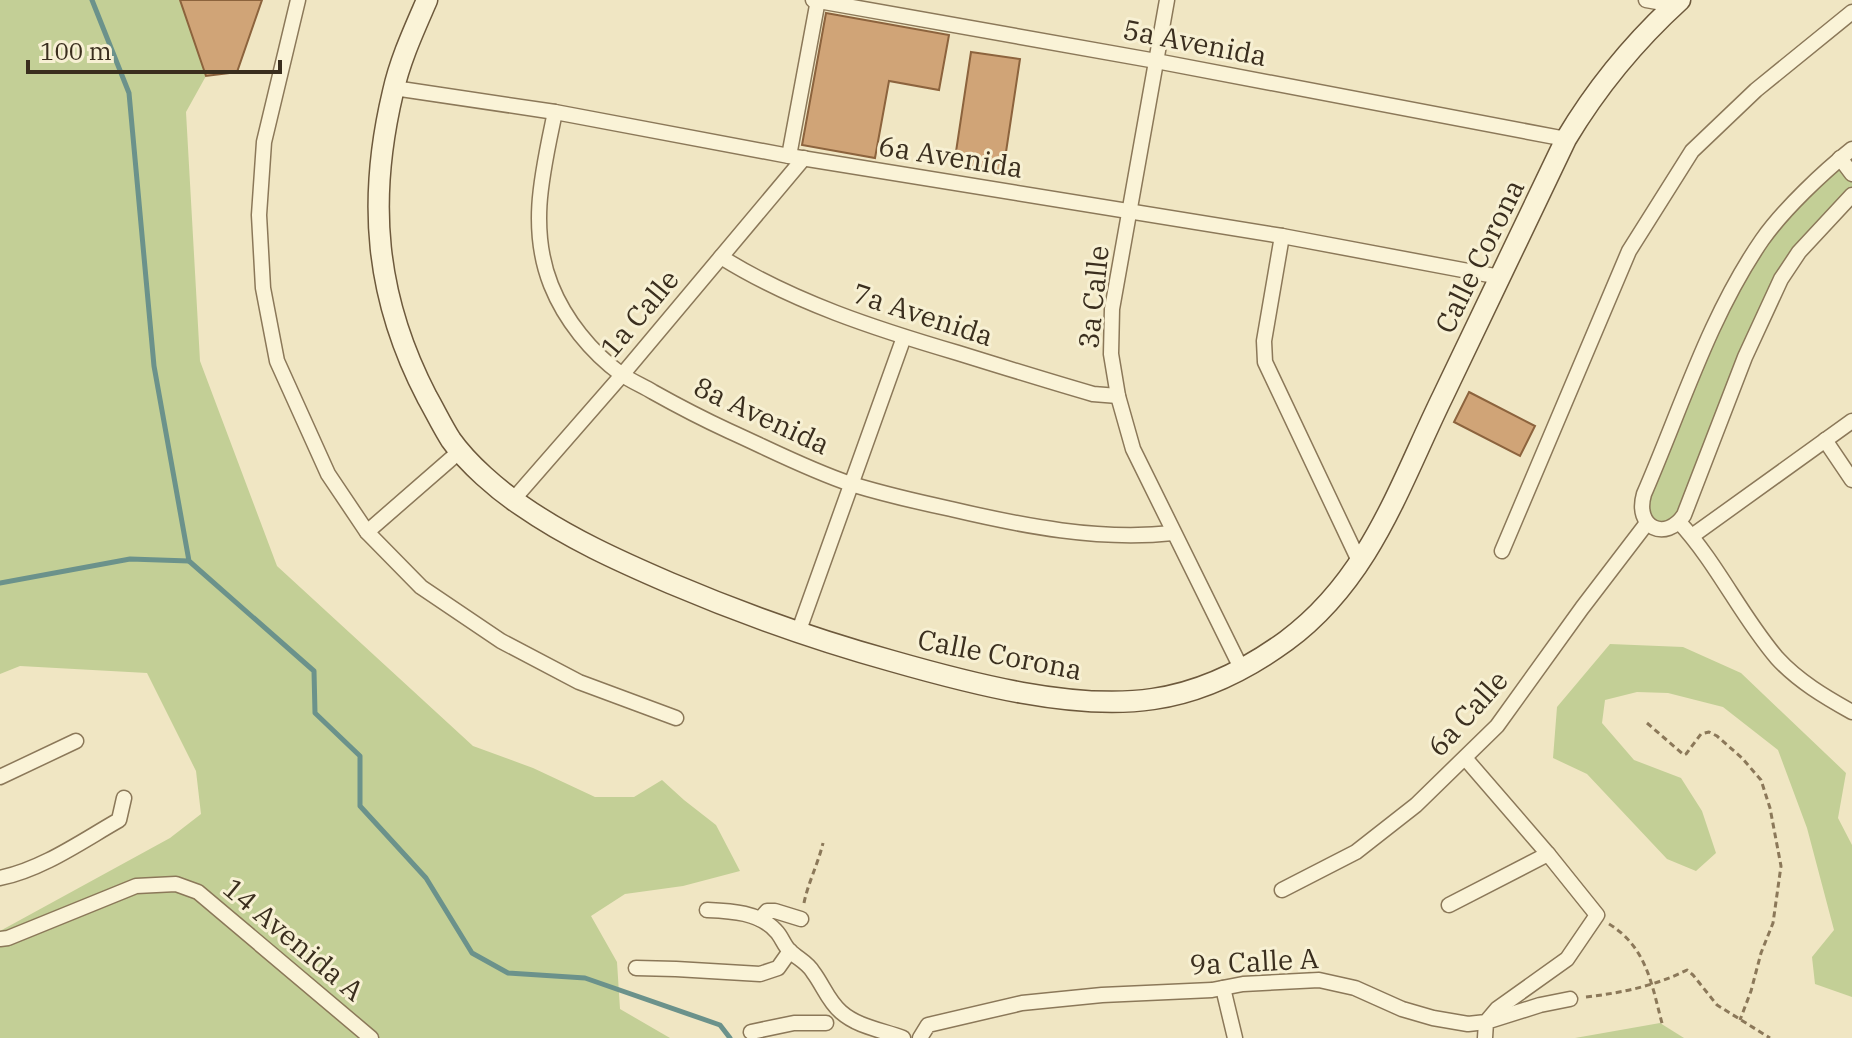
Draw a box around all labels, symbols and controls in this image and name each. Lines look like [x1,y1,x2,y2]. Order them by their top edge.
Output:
street label: 5a Avenida [1120,10,1270,74]
scale bar [28,24,280,74]
text: 100 m [40,35,112,67]
street label: 6a Avenida [876,126,1026,186]
street label: Calle Corona [1426,173,1532,339]
street label: 3a Calle [1069,244,1117,350]
street label: 1a Calle [592,261,686,365]
street label: 7a Avenida [848,274,998,354]
street label: 8a Avenida [688,367,836,463]
street label: Calle Corona [915,620,1085,688]
street label: 6a Calle [1419,662,1515,764]
street label: 14 Avenida A [216,869,372,1009]
street label: 9a Calle A [1188,939,1320,983]

